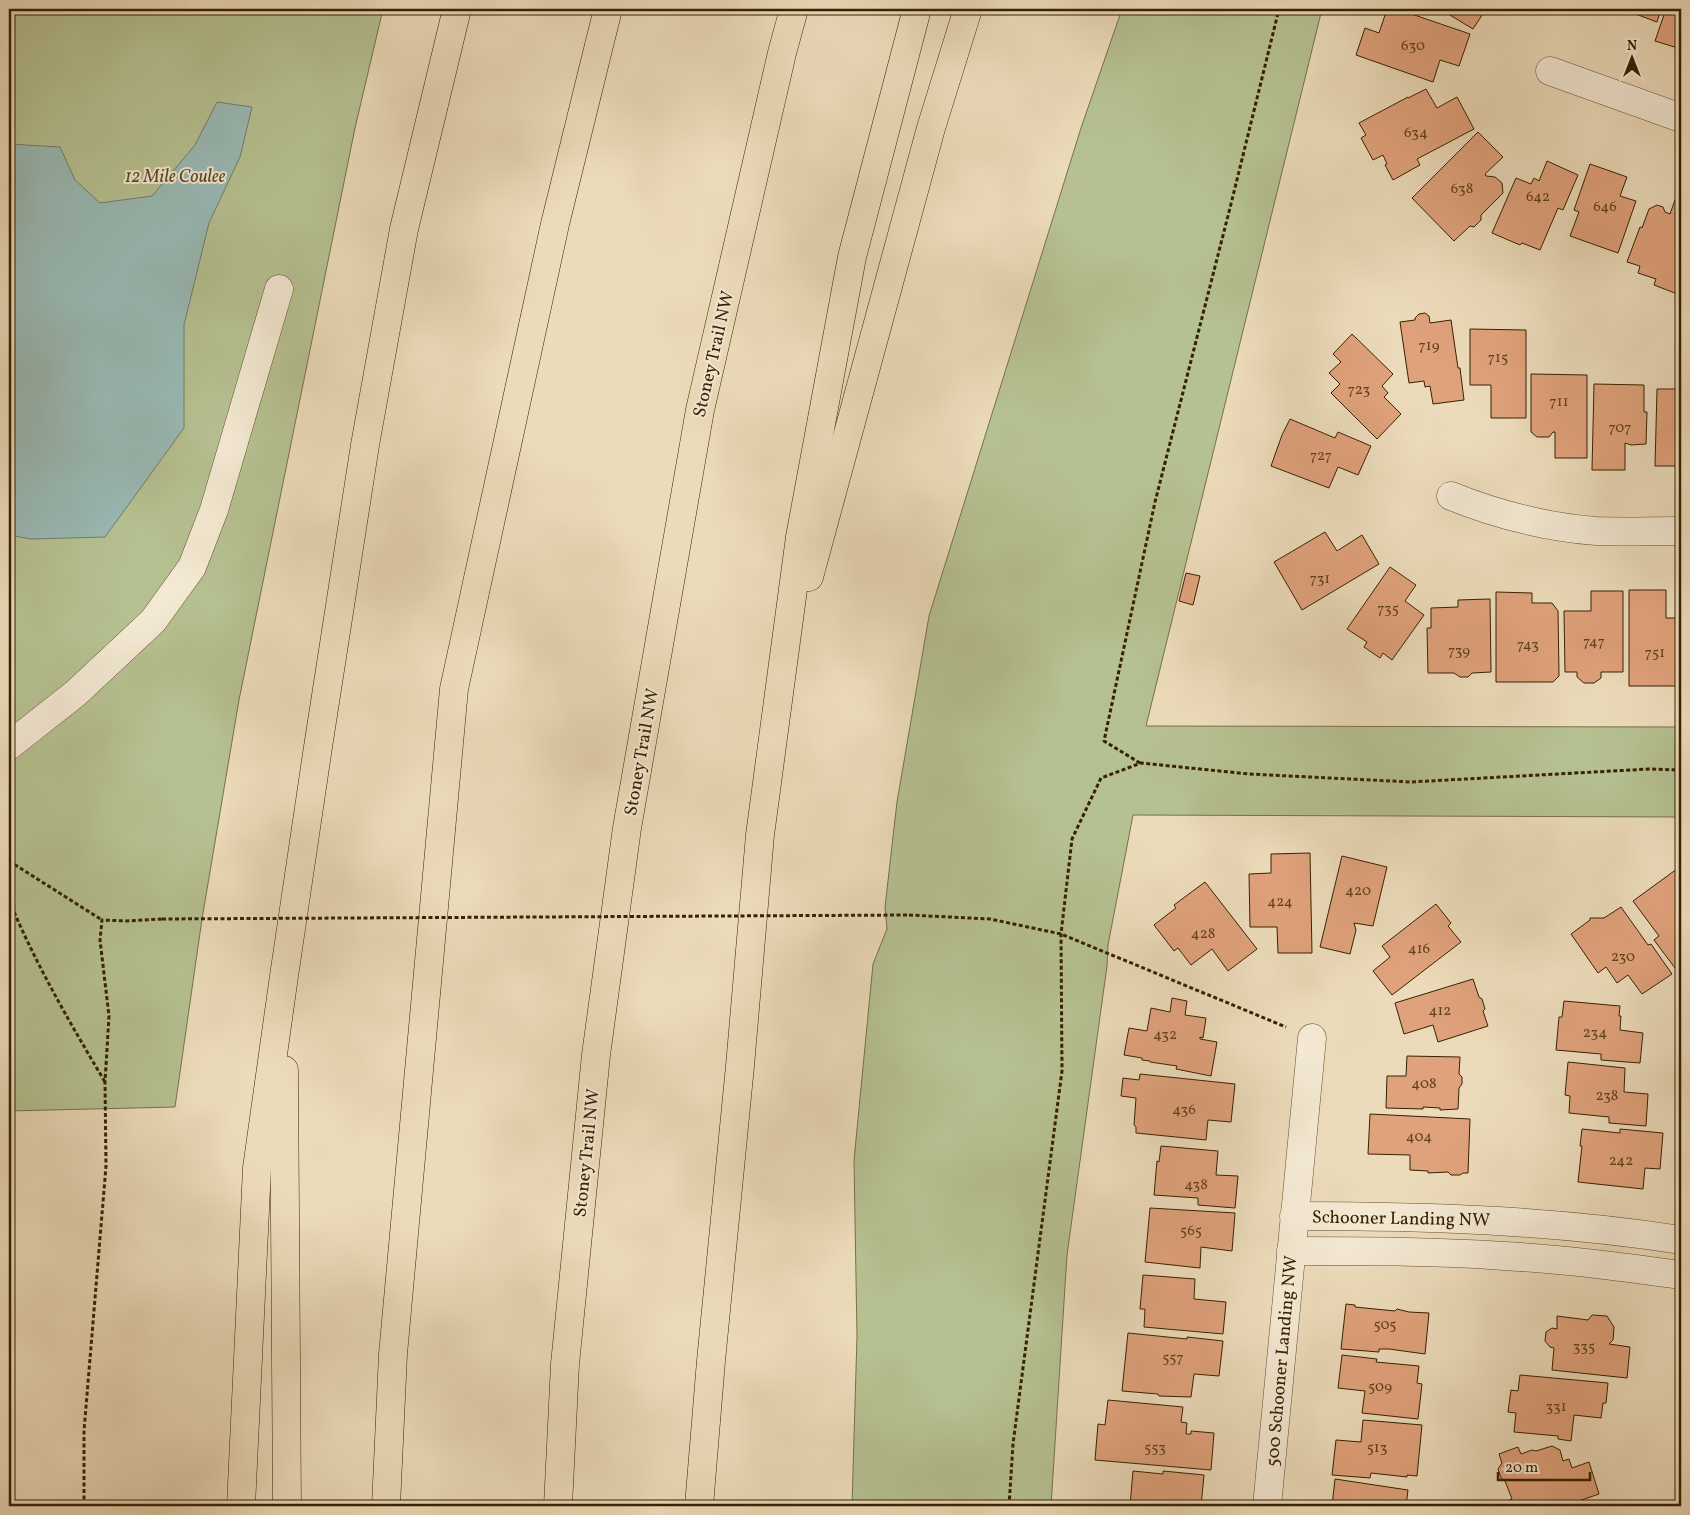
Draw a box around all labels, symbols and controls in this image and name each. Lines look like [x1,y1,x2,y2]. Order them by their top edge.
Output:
north arrow [1608,32,1658,82]
house number: 630 [1401,36,1425,57]
text: N [1627,37,1637,56]
house number: 634 [1404,123,1428,144]
park label: 12 Mile Coulee [125,165,226,190]
house number: 638 [1451,179,1473,200]
house number: 642 [1526,187,1550,208]
house number: 646 [1593,197,1617,218]
street label: Stoney Trail NW [688,289,741,420]
house number: 719 [1419,336,1440,357]
house number: 715 [1488,348,1508,369]
house number: 723 [1348,380,1370,401]
house number: 711 [1550,392,1568,413]
house number: 707 [1609,418,1631,439]
house number: 727 [1310,446,1332,467]
house number: 731 [1310,569,1330,590]
house number: 735 [1377,599,1399,620]
house number: 747 [1583,632,1605,653]
house number: 743 [1517,635,1539,656]
house number: 739 [1448,641,1470,662]
house number: 751 [1645,643,1665,664]
street label: Stoney Trail NW [619,687,666,818]
house number: 420 [1345,881,1371,902]
house number: 424 [1267,892,1293,913]
house number: 428 [1191,924,1215,945]
house number: 416 [1408,939,1430,960]
house number: 230 [1611,947,1635,968]
house number: 412 [1429,1001,1451,1022]
house number: 234 [1583,1023,1607,1044]
house number: 432 [1153,1025,1177,1046]
house number: 408 [1411,1074,1437,1095]
house number: 238 [1596,1086,1618,1107]
street label: Stoney Trail NW [568,1088,607,1219]
house number: 436 [1172,1100,1196,1121]
house number: 404 [1406,1127,1432,1148]
house number: 242 [1609,1151,1633,1172]
house number: 438 [1184,1175,1208,1196]
street label: Schooner Landing NW [1312,1205,1490,1234]
house number: 565 [1180,1221,1202,1242]
street label: 500 Schooner Landing NW [1261,1254,1304,1468]
house number: 505 [1374,1315,1397,1336]
house number: 335 [1573,1337,1595,1358]
house number: 557 [1162,1348,1184,1369]
house number: 509 [1368,1377,1392,1398]
house number: 331 [1545,1397,1567,1418]
house number: 553 [1144,1438,1166,1459]
house number: 513 [1367,1438,1387,1459]
scale bar [1498,1450,1590,1482]
text: 20 m [1505,1458,1538,1479]

